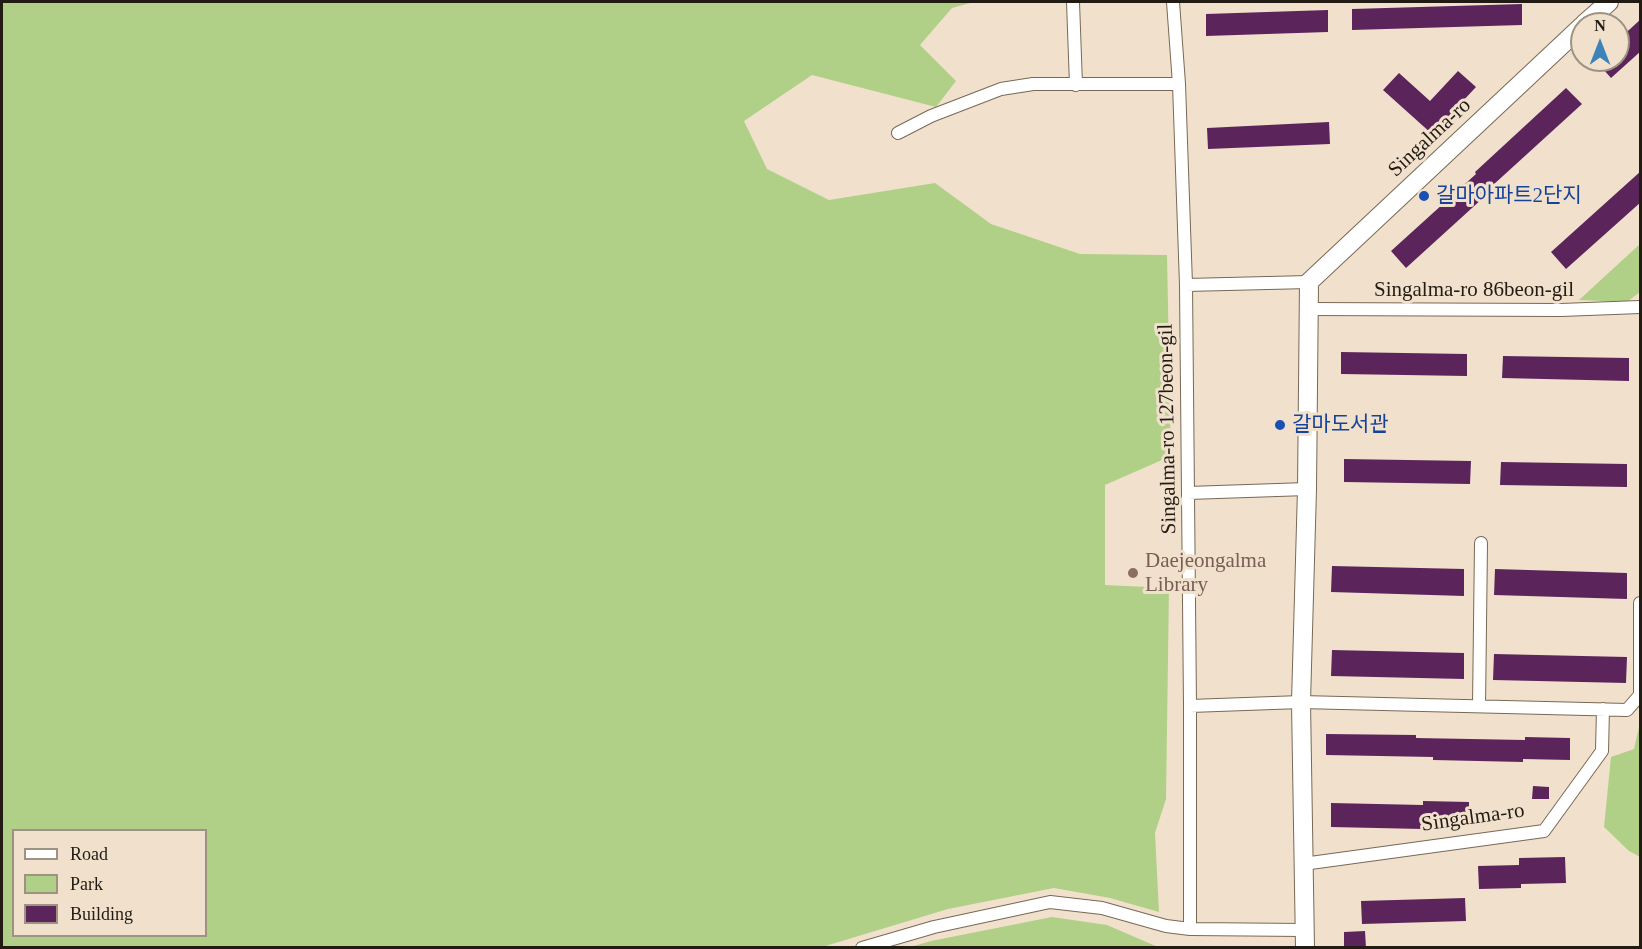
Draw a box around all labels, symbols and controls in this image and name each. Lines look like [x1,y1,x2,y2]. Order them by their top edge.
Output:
north arrow [1570,12,1630,72]
text: N [1594,17,1606,34]
street label: Singalma-ro [1383,93,1477,183]
place label: 갈마아파트2단지 [1436,183,1582,209]
marker: 갈마아파트2단지 [1417,189,1431,203]
street label: Singalma-ro 86beon-gil [1374,277,1574,303]
street label: Singalma-ro 127beon-gil [1154,324,1182,534]
place label: 갈마도서관 [1292,412,1389,438]
marker: 갈마도서관 [1273,418,1287,432]
place label: Daejeongalma Library [1145,548,1266,598]
marker: Daejeongalma Library [1126,566,1140,580]
street label: Singalma-ro [1420,798,1526,838]
legend [12,829,207,937]
text: Road [70,844,108,864]
text: Park [70,874,103,894]
text: Building [70,904,133,924]

